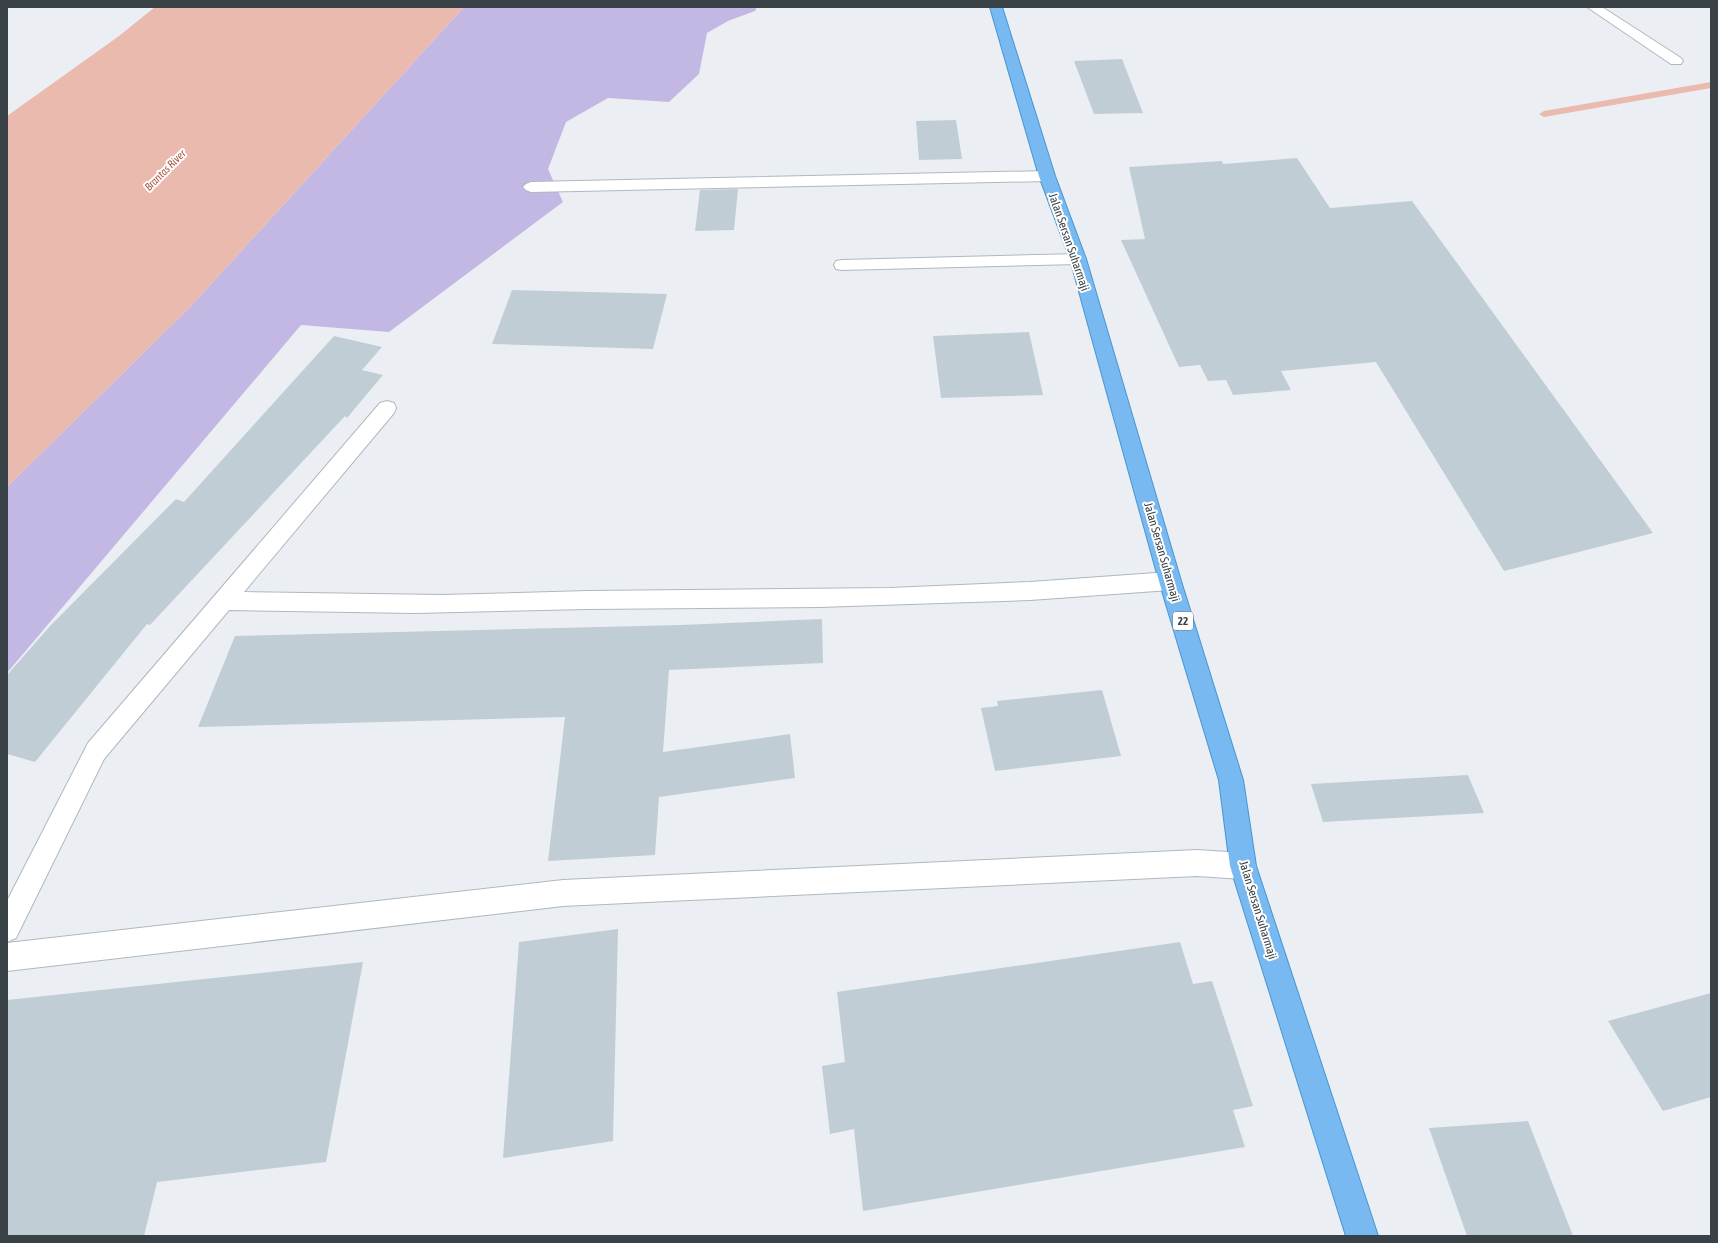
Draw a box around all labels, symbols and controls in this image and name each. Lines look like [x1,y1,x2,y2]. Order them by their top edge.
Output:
water label: Brantas River [142,147,188,193]
street label: Jalan Sersan Suharmaji [1046,191,1092,293]
street label: Jalan Sersan Suharmaji [1141,501,1183,603]
road number: 22 [1173,612,1193,630]
street label: Jalan Sersan Suharmaji [1236,859,1280,961]

